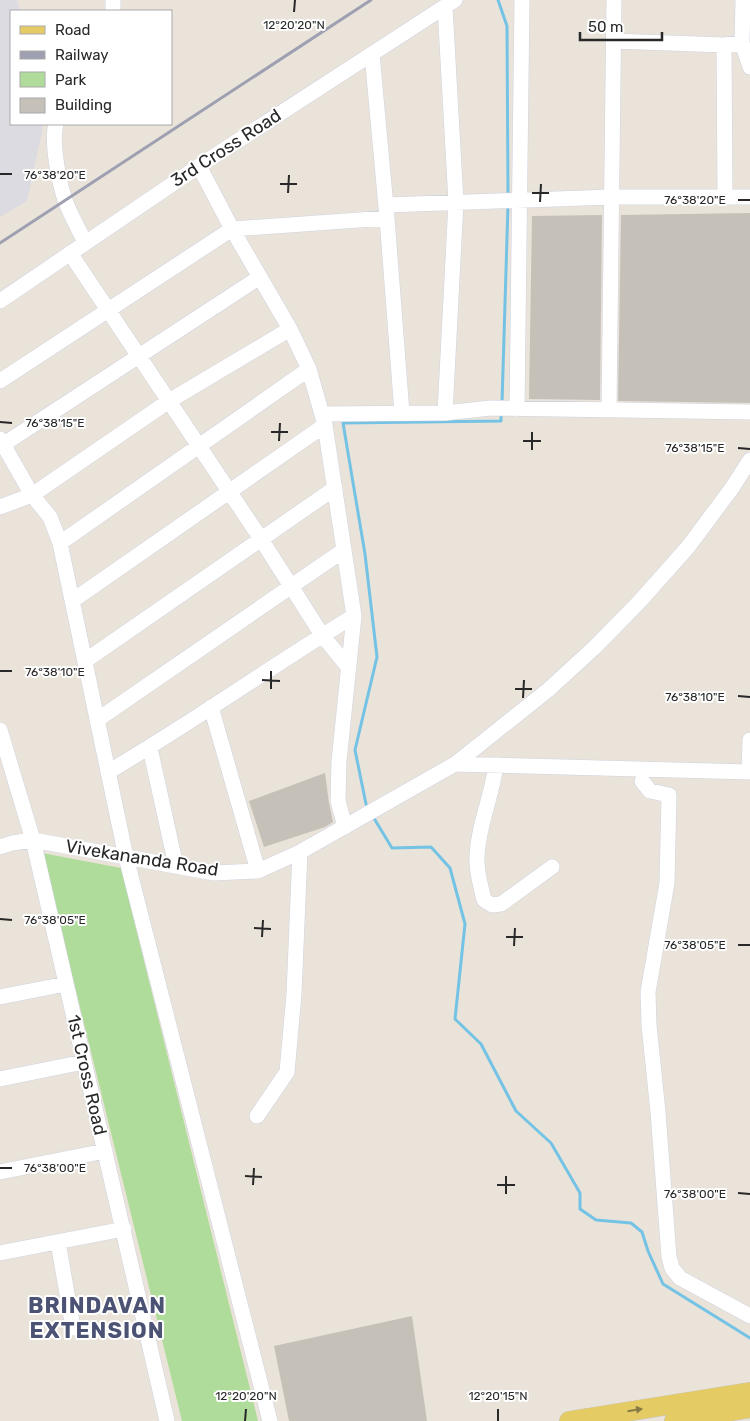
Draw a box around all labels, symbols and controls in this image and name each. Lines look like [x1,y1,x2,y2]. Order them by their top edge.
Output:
legend [10,10,172,125]
scale bar [580,10,662,42]
text: 12°20'20"N [263,18,325,32]
text: 50 m [588,18,623,36]
text: Road [55,21,91,39]
text: Railway [55,46,109,64]
text: Park [55,71,86,89]
text: Building [55,96,112,114]
street label: 3rd Cross Road [167,104,285,192]
text: 76°38'20"E [24,168,86,182]
text: 76°38'20"E [664,193,726,207]
text: 76°38'15"E [25,416,85,430]
text: 76°38'15"E [665,441,725,455]
text: 76°38'10"E [25,665,85,679]
text: 76°38'10"E [665,690,725,704]
street label: Vivekananda Road [64,835,220,881]
text: 76°38'05"E [24,913,86,927]
text: 76°38'05"E [664,938,726,952]
street label: 1st Cross Road [62,1013,112,1137]
text: 76°38'00"E [24,1161,86,1175]
text: 76°38'00"E [664,1187,726,1201]
district label: BRINDAVAN EXTENSION [28,1292,166,1344]
text: 12°20'20"N [215,1389,277,1403]
text: 12°20'15"N [468,1389,528,1403]
one-way arrow [627,1406,643,1414]

